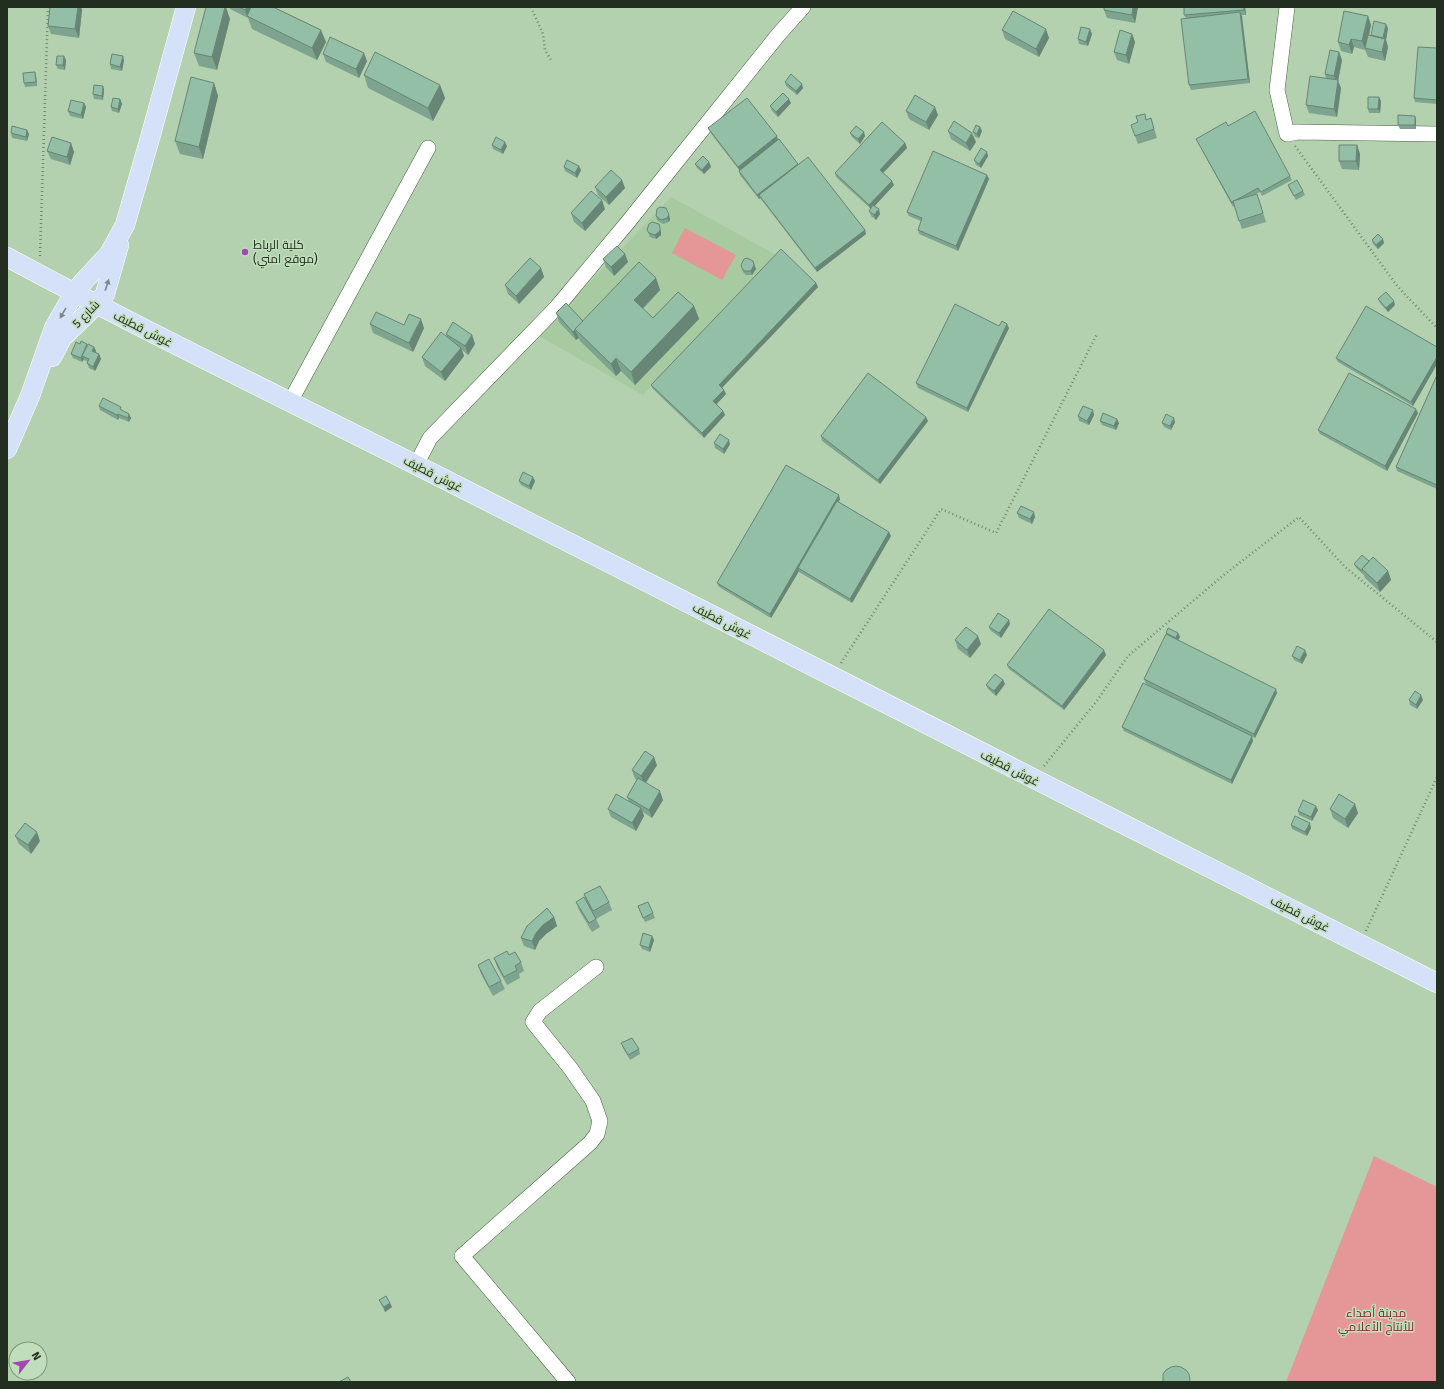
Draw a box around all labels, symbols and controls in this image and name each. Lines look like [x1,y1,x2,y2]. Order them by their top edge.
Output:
place label: كلية الرباط (موقع امني) [253,238,318,269]
marker: كلية الرباط (موقع امني) [240,247,250,257]
one-way arrow [105,279,111,291]
street label: شارع 5 [70,297,103,331]
one-way arrow [59,307,66,319]
street label: غوش قطيف [111,308,175,350]
street label: غوش قطيف [401,453,465,495]
street label: غوش قطيف [690,600,754,642]
street label: غوش قطيف [978,747,1042,789]
street label: غوش قطيف [1268,893,1332,935]
park label: مدينة أصداء للأنتاج الأعلامي [1338,1305,1414,1337]
north arrow [8,1341,48,1381]
text: N [29,1350,44,1363]

